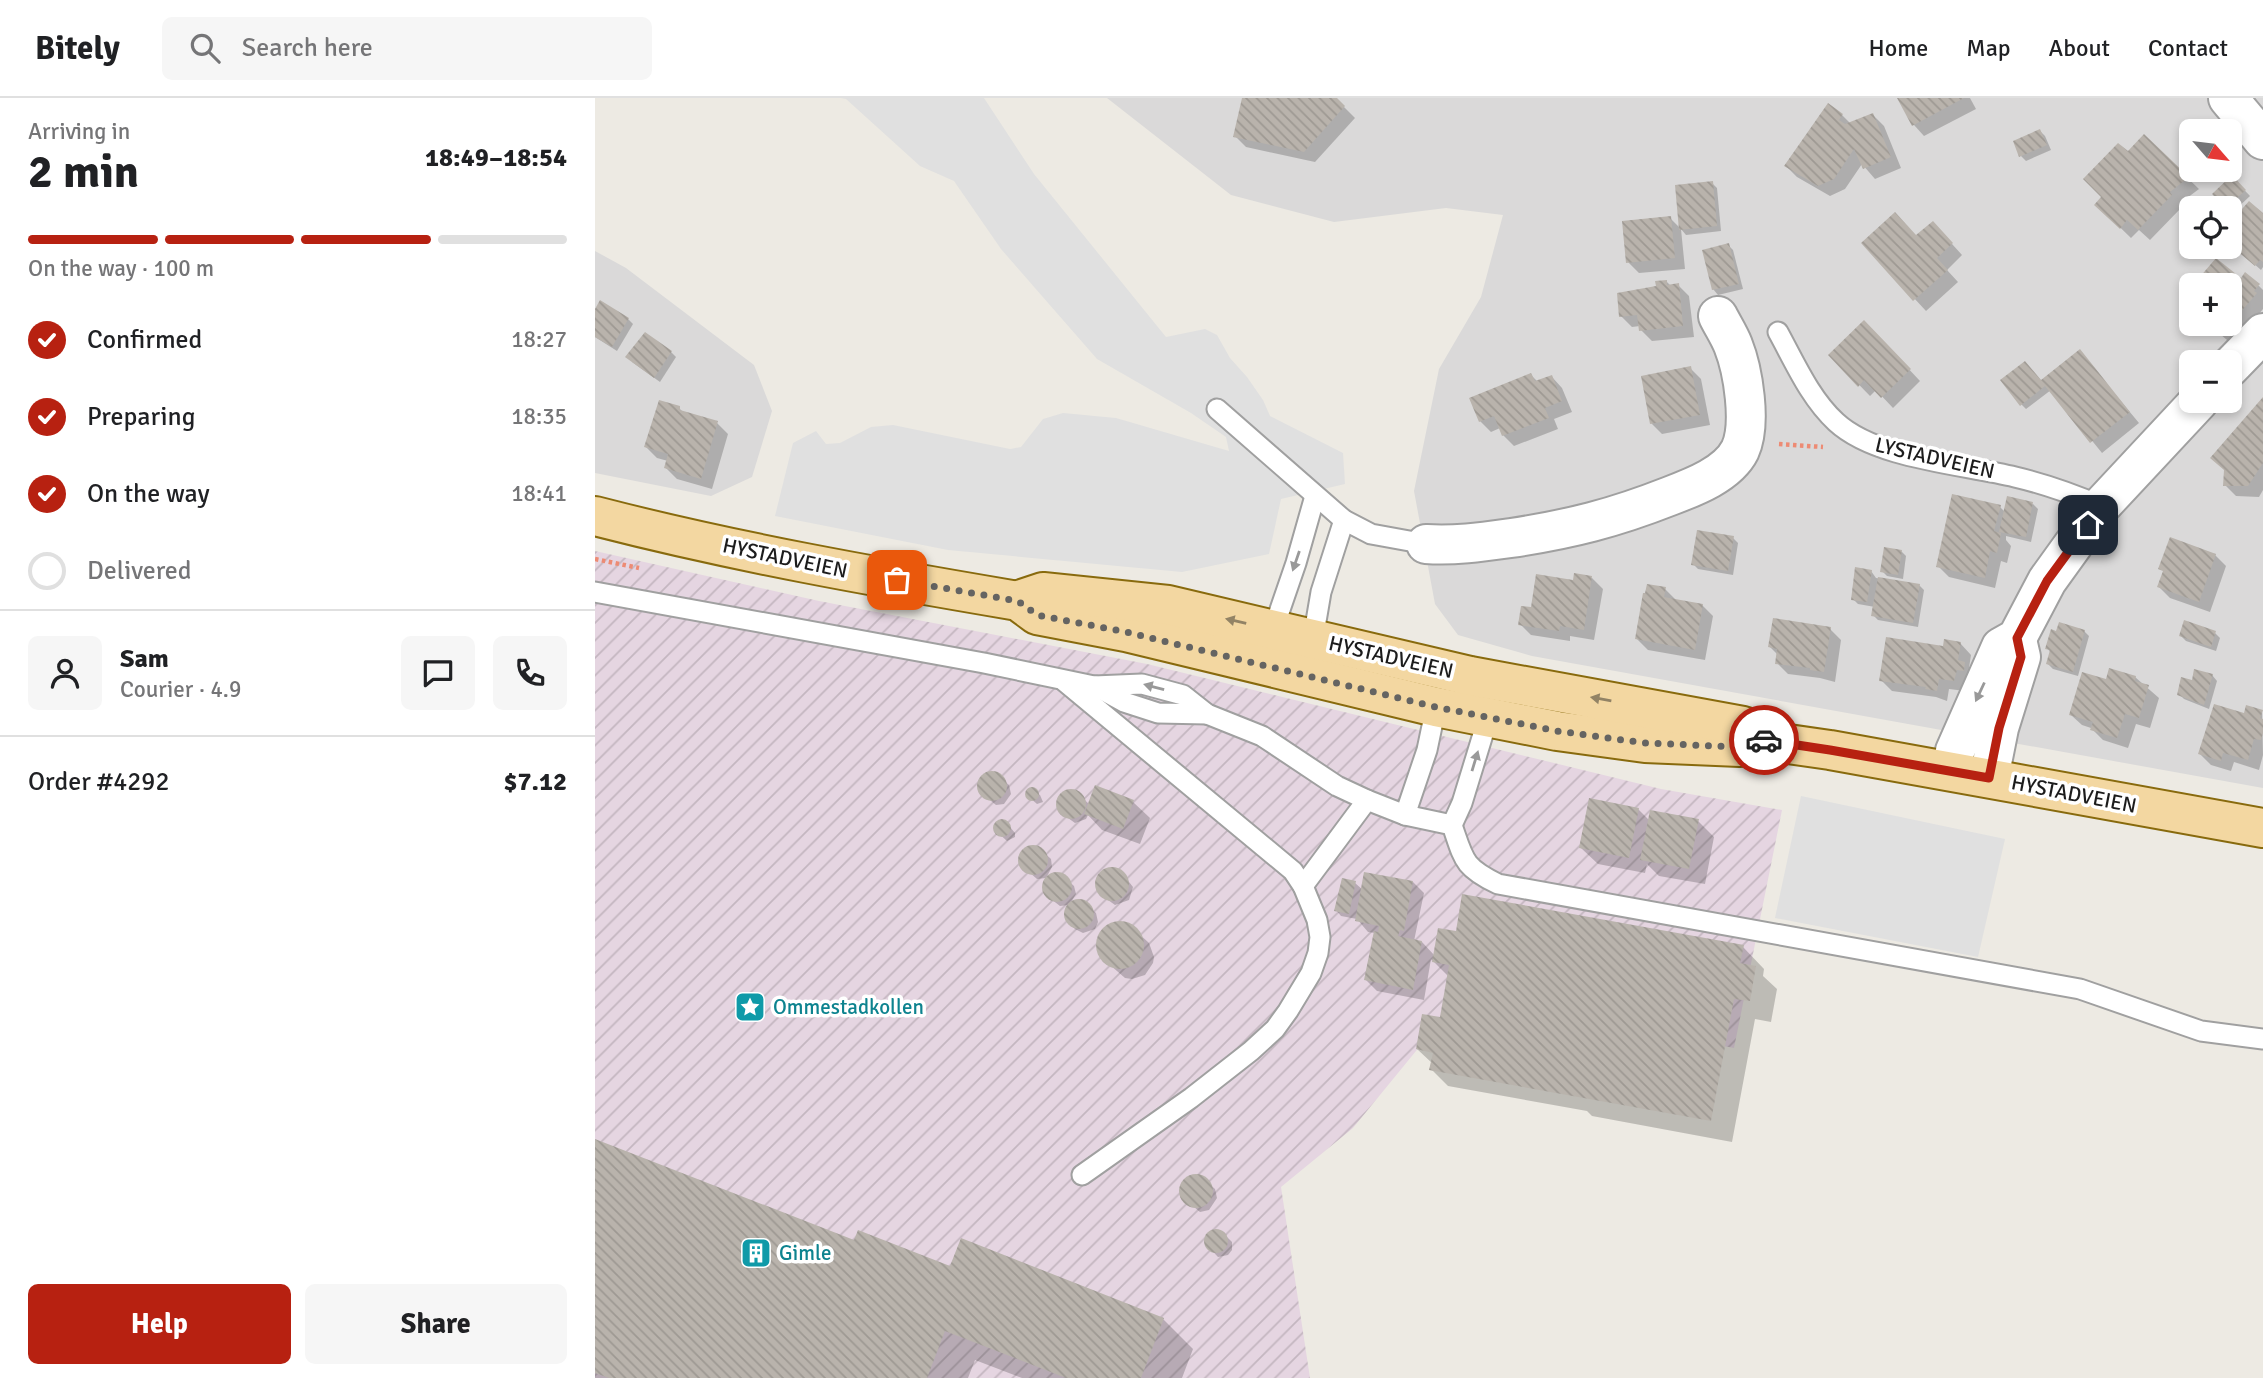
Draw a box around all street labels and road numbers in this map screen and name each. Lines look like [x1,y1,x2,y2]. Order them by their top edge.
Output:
street label: LYSTADVEIEN [1873,432,1997,484]
street label: HYSTADVEIEN [720,532,850,584]
street label: HYSTADVEIEN [1326,630,1456,684]
street label: HYSTADVEIEN [2009,769,2139,819]

